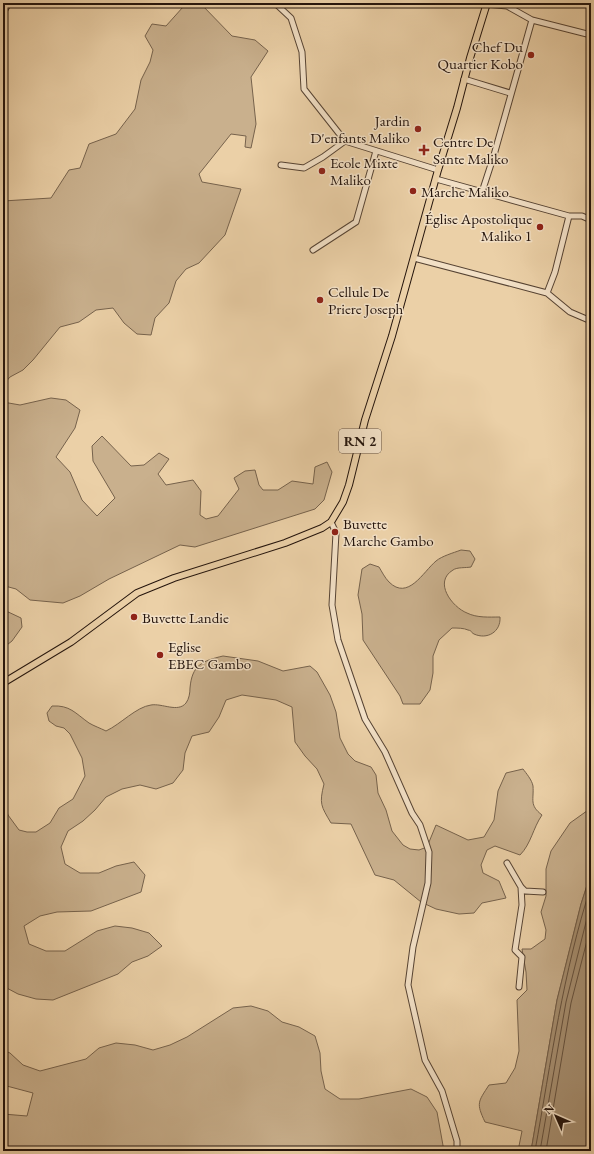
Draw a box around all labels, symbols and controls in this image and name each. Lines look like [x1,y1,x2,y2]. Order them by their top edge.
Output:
place label: Chef Du Quartier Kobo [438,37,523,73]
marker: Chef Du Quartier Kobo [526,50,536,60]
place label: Jardin D'enfants Maliko [310,111,410,147]
marker: Jardin D'enfants Maliko [413,124,423,134]
place label: Centre De Sante Maliko [433,132,508,168]
marker: Centre De Sante Maliko [418,144,430,156]
place label: Ecole Mixte Maliko [330,153,398,189]
marker: Ecole Mixte Maliko [317,166,327,176]
place label: Marche Maliko [421,182,509,201]
marker: Marche Maliko [408,186,418,196]
place label: Église Apostolique Maliko 1 [425,209,532,245]
marker: Église Apostolique Maliko 1 [535,222,545,232]
place label: Cellule De Priere Joseph [328,282,403,318]
marker: Cellule De Priere Joseph [315,295,325,305]
road number: RN 2 [339,429,381,453]
place label: Buvette Marche Gambo [343,514,434,550]
marker: Buvette Marche Gambo [330,527,340,537]
place label: Buvette Landie [142,608,229,627]
marker: Buvette Landie [129,612,139,622]
place label: Eglise EBEC Gambo [168,637,251,673]
marker: Eglise EBEC Gambo [155,650,165,660]
north arrow [536,1096,576,1136]
text: N [541,1101,557,1117]

